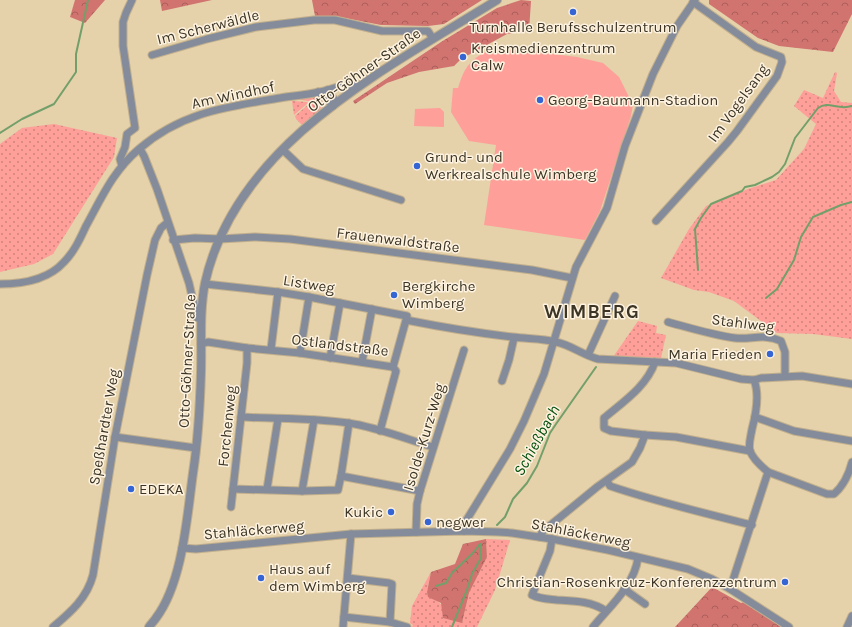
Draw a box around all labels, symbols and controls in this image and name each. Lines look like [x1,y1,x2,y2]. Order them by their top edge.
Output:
street label: Im Scherwäldle [155,6,261,48]
marker: Turnhalle Berufsschulzentrum [568,7,578,17]
place label: Turnhalle Berufsschulzentrum [469,18,677,36]
street label: Otto-Göhner-Straße [304,24,424,116]
place label: Kreismedienzentrum Calw [471,39,616,74]
marker: Kreismedienzentrum Calw [458,52,468,62]
street label: Im Vogelsang [704,60,773,145]
street label: Am Windhof [190,77,277,113]
place label: Georg-Baumann-Stadion [548,91,718,109]
marker: Georg-Baumann-Stadion [535,95,545,105]
place label: Grund- und Werkrealschule Wimberg [425,148,597,183]
marker: Grund- und Werkrealschule Wimberg [412,161,422,171]
street label: Frauenwaldstraße [336,224,460,256]
street label: Listweg [282,271,337,297]
place label: Bergkirche Wimberg [402,277,476,312]
marker: Bergkirche Wimberg [389,290,399,300]
street label: Otto-Göhner-Straße [175,294,199,428]
district label: WIMBERG [544,301,640,323]
street label: Stahlweg [711,310,776,336]
street label: Ostlandstraße [290,330,390,360]
place label: Maria Frieden [668,345,762,363]
marker: Maria Frieden [765,349,775,359]
street label: Speßhardter Weg [85,367,123,487]
street label: Isolde-Kurz-Weg [399,381,449,493]
street label: Forchenweg [214,384,240,468]
water label: Schießbach [509,401,564,479]
place label: EDEKA [139,480,184,498]
marker: EDEKA [126,484,136,494]
place label: Kukic [344,503,383,521]
marker: Kukic [386,507,396,517]
place label: negwer [436,513,486,531]
street label: Stahläckerweg [530,515,633,552]
street label: Stahläckerweg [203,517,306,543]
marker: negwer [423,517,433,527]
place label: Haus auf dem Wimberg [269,560,366,595]
marker: Haus auf dem Wimberg [256,573,266,583]
place label: Christian-Rosenkreuz-Konferenzzentrum [497,573,777,591]
marker: Christian-Rosenkreuz-Konferenzzentrum [780,577,790,587]

